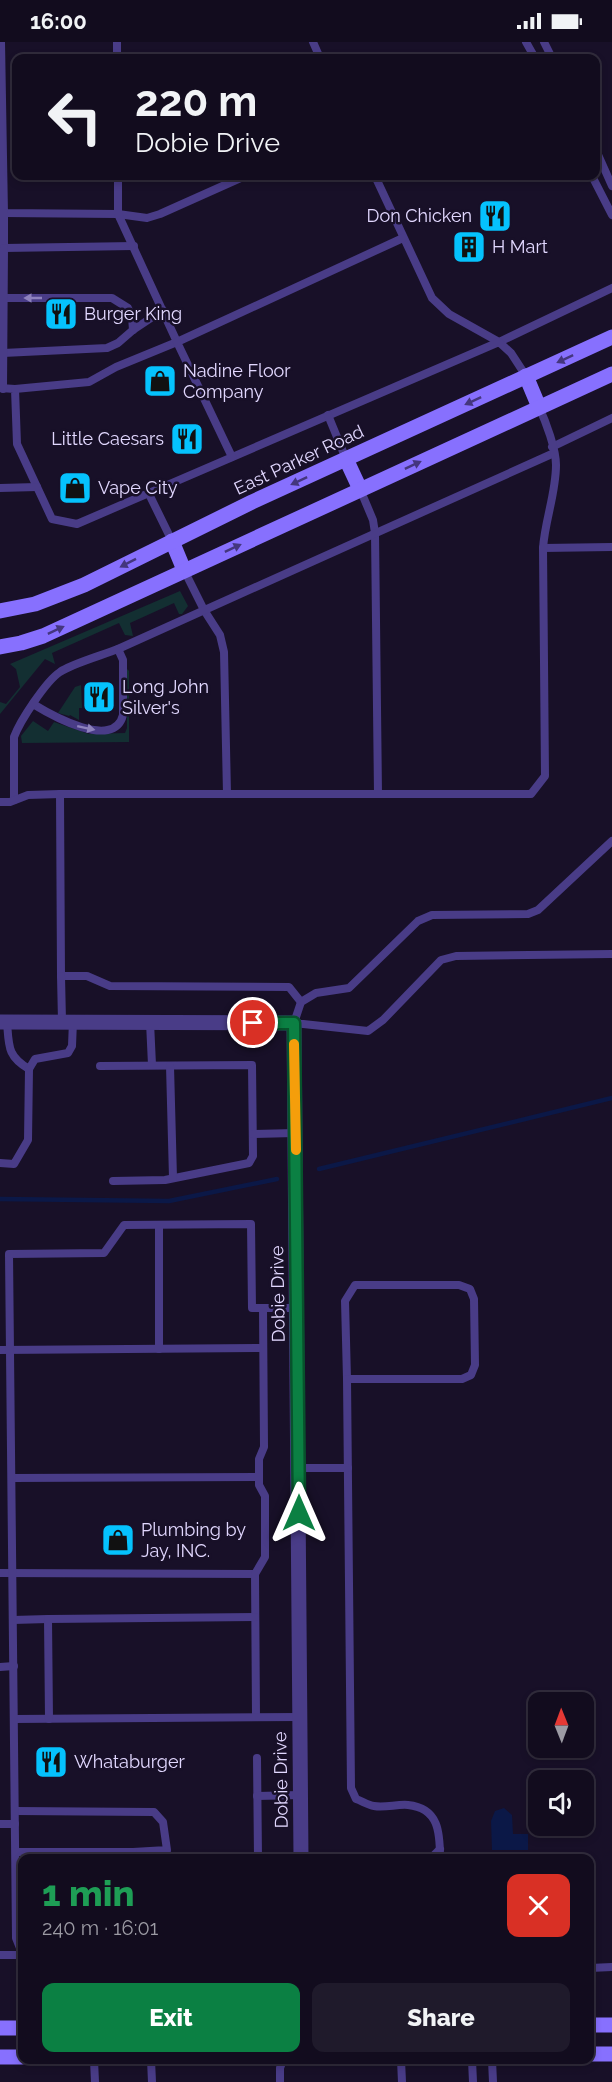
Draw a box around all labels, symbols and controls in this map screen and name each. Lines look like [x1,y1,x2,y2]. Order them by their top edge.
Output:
text: 16:00 [30,8,87,34]
text: 220 m [135,77,257,126]
icon: left [36,78,114,156]
text: Dobie Drive [135,127,280,158]
restaurant icon: Don Chicken [477,198,513,234]
place label: Don Chicken [367,205,472,226]
building icon: H Mart [451,229,487,265]
place label: H Mart [492,236,548,257]
one-way arrow [23,293,42,303]
restaurant icon: Burger King [43,296,79,332]
place label: Burger King [84,303,182,324]
one-way arrow [556,354,574,364]
place label: Nadine Floor Company [183,360,291,402]
shop icon: Nadine Floor Company [142,363,178,399]
one-way arrow [464,396,482,406]
street label: East Parker Road [231,420,367,499]
restaurant icon: Little Caesars [169,421,205,457]
place label: Little Caesars [51,428,164,449]
one-way arrow [404,460,422,470]
shop icon: Vape City [57,470,93,506]
one-way arrow [291,476,308,485]
place label: Vape City [98,477,178,498]
one-way arrow [224,543,241,552]
one-way arrow [119,558,136,568]
one-way arrow [47,625,64,634]
place label: Long John Silver's [122,676,209,718]
restaurant icon: Long John Silver's [81,679,117,715]
one-way arrow [77,724,96,733]
pin [227,997,278,1048]
icon: arrive [236,1006,269,1039]
street label: Dobie Drive [266,1245,289,1343]
position arrow [267,1481,331,1545]
place label: Plumbing by Jay, INC. [141,1519,246,1561]
shop icon: Plumbing by Jay, INC. [100,1522,136,1558]
north arrow [528,1692,594,1758]
map controls [528,1692,594,1836]
street label: Dobie Drive [269,1731,292,1829]
restaurant icon: Whataburger [33,1744,69,1780]
place label: Whataburger [74,1751,185,1772]
button: sound [528,1770,594,1836]
text: 1 min [42,1872,134,1914]
button: close [507,1874,570,1937]
text: 240 m · 16:01 [42,1916,158,1940]
button: Exit [42,1983,300,2052]
button: Share [312,1983,570,2052]

